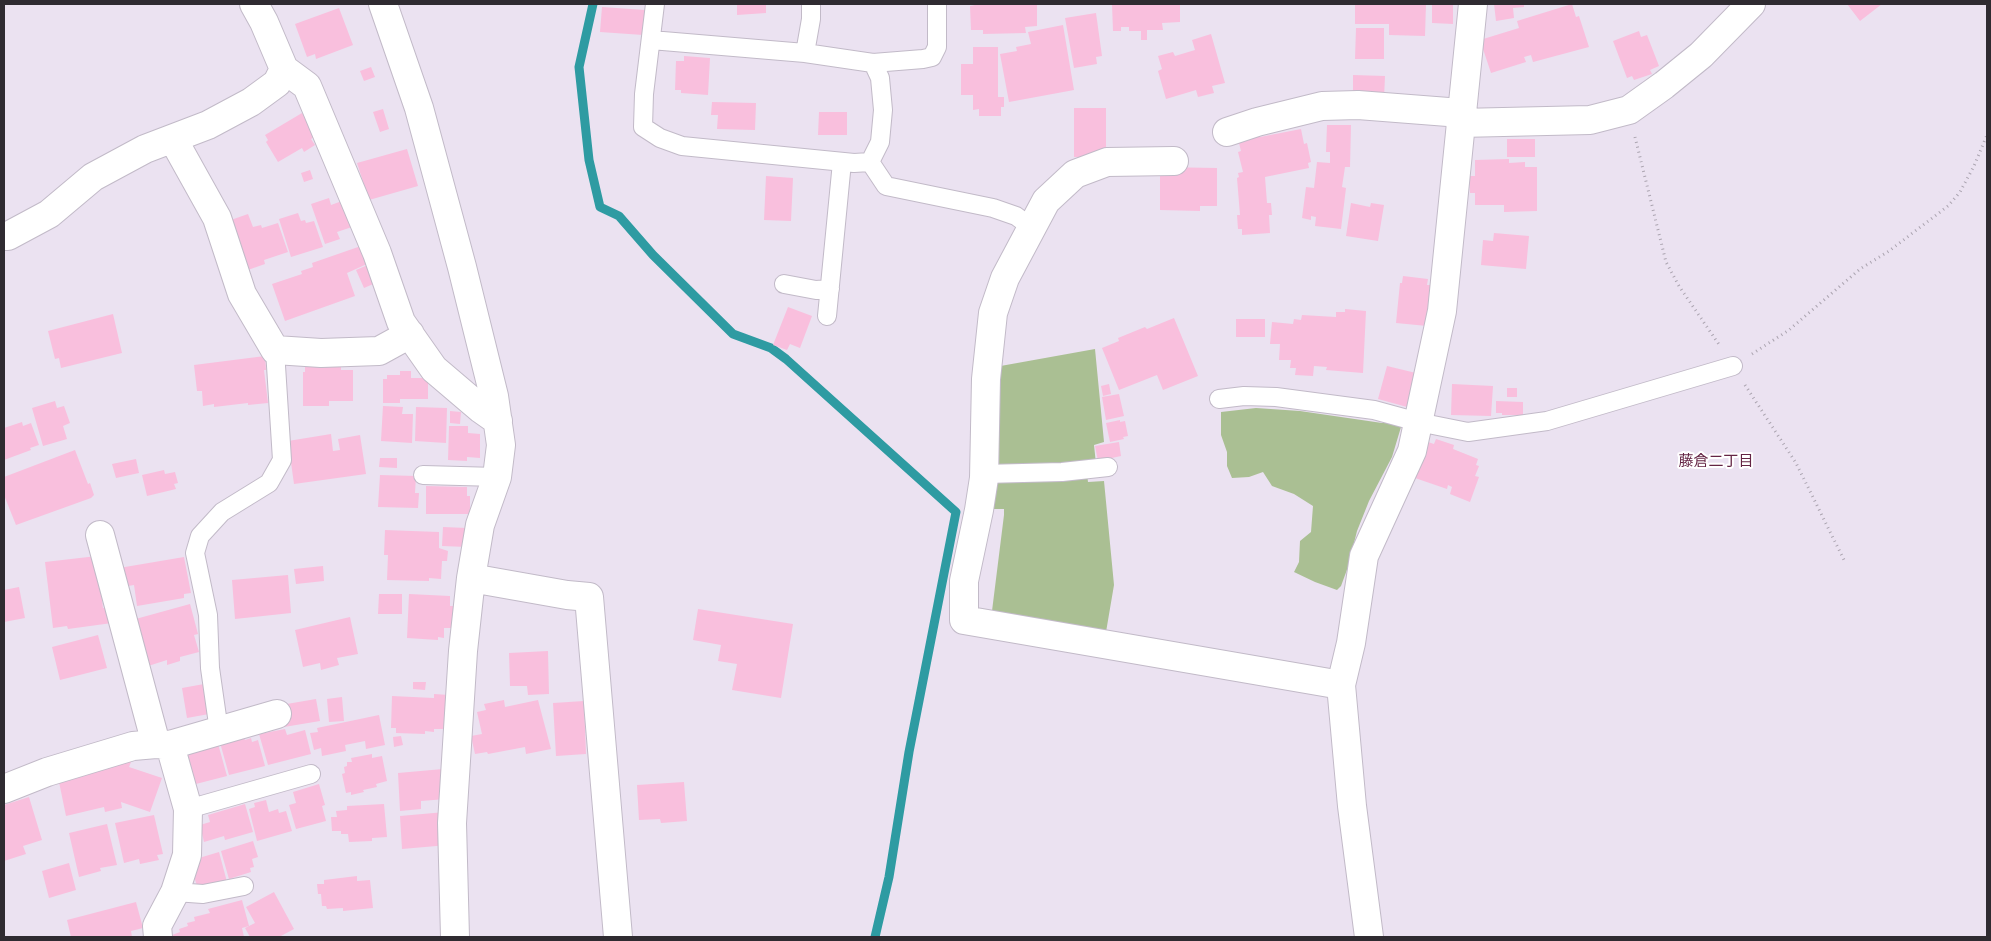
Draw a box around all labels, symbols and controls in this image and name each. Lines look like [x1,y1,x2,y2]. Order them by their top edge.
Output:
district label: 藤倉二丁目 [1679,452,1753,470]

